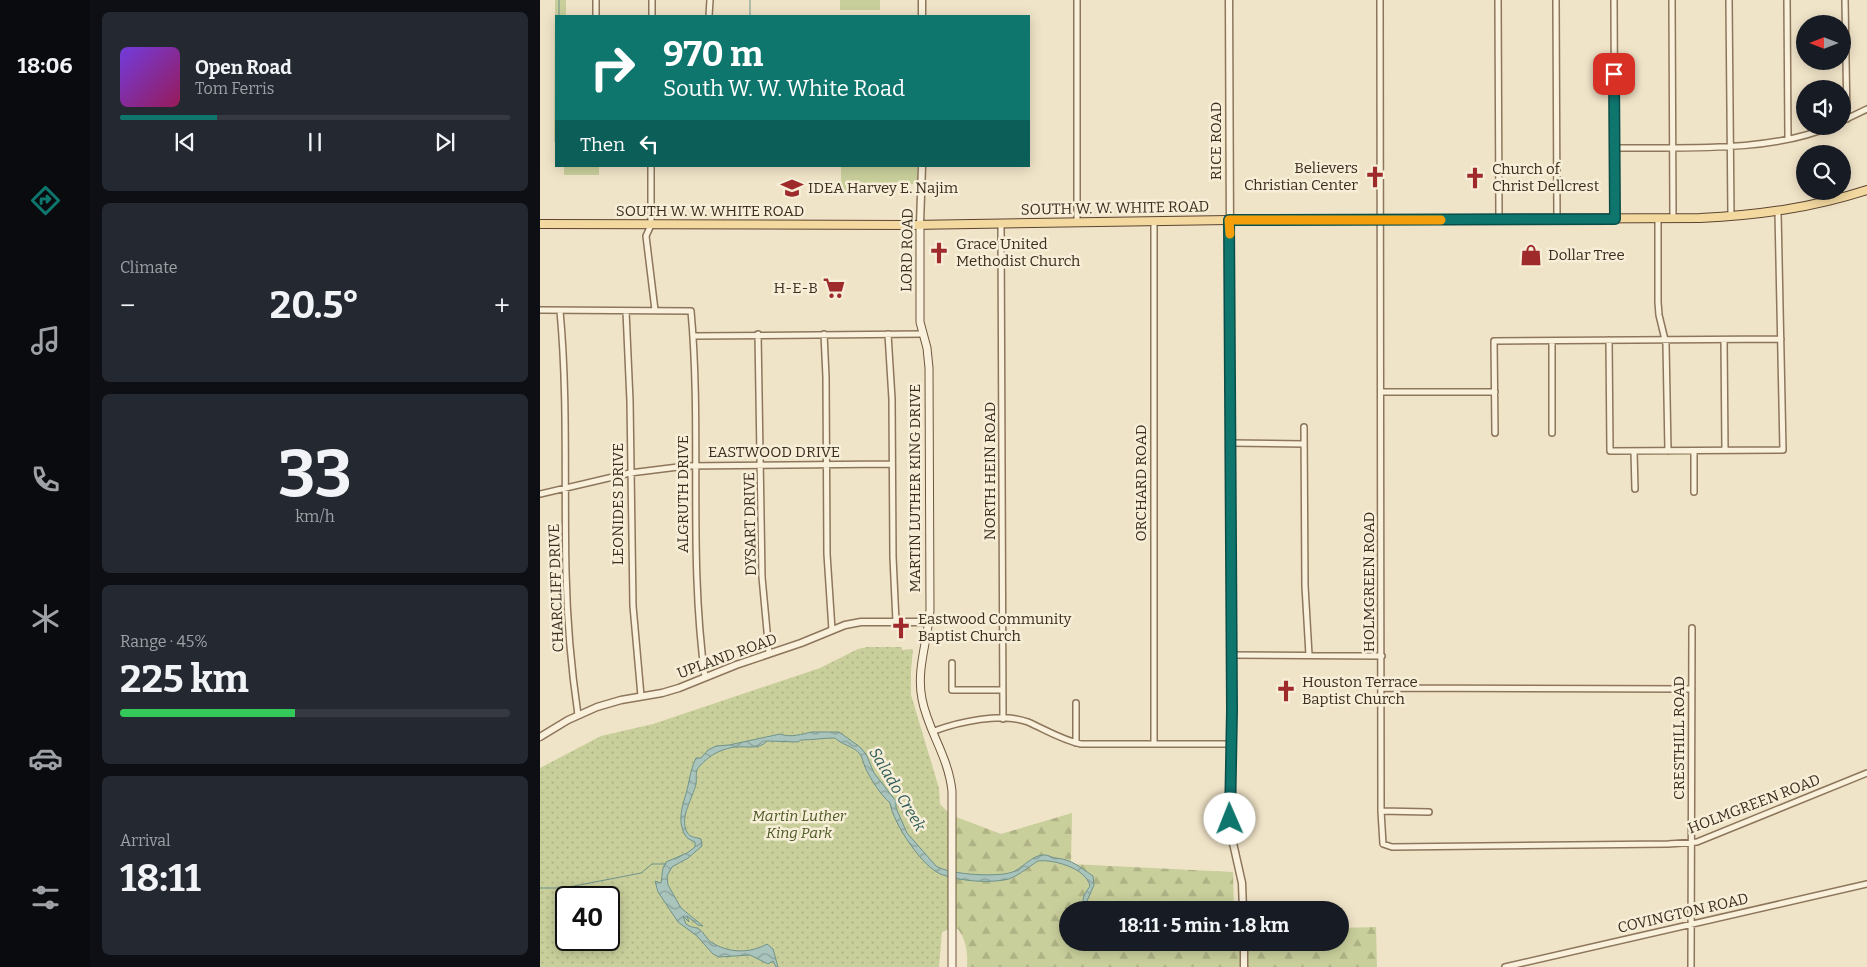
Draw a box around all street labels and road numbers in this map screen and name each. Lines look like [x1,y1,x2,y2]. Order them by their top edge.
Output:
street label: RICE ROAD [1207,102,1225,180]
street label: SOUTH W. W. WHITE ROAD [1021,197,1209,219]
street label: SOUTH W. W. WHITE ROAD [616,202,804,220]
street label: LORD ROAD [897,208,917,292]
street label: MARTIN LUTHER KING DRIVE [906,384,924,592]
street label: NORTH HEIN ROAD [981,402,999,540]
street label: ORCHARD ROAD [1132,424,1150,542]
street label: ALGRUTH DRIVE [674,435,692,553]
street label: LEONIDES DRIVE [609,443,627,565]
street label: EASTWOOD DRIVE [708,443,840,461]
street label: DYSART DRIVE [740,472,760,576]
street label: HOLMGREEN ROAD [1360,512,1378,652]
street label: CHARCLIFF DRIVE [545,523,567,653]
street label: UPLAND ROAD [675,630,779,682]
street label: CRESTHILL ROAD [1670,676,1688,800]
street label: HOLMGREEN ROAD [1685,770,1823,838]
street label: COVINGTON ROAD [1616,889,1750,937]

